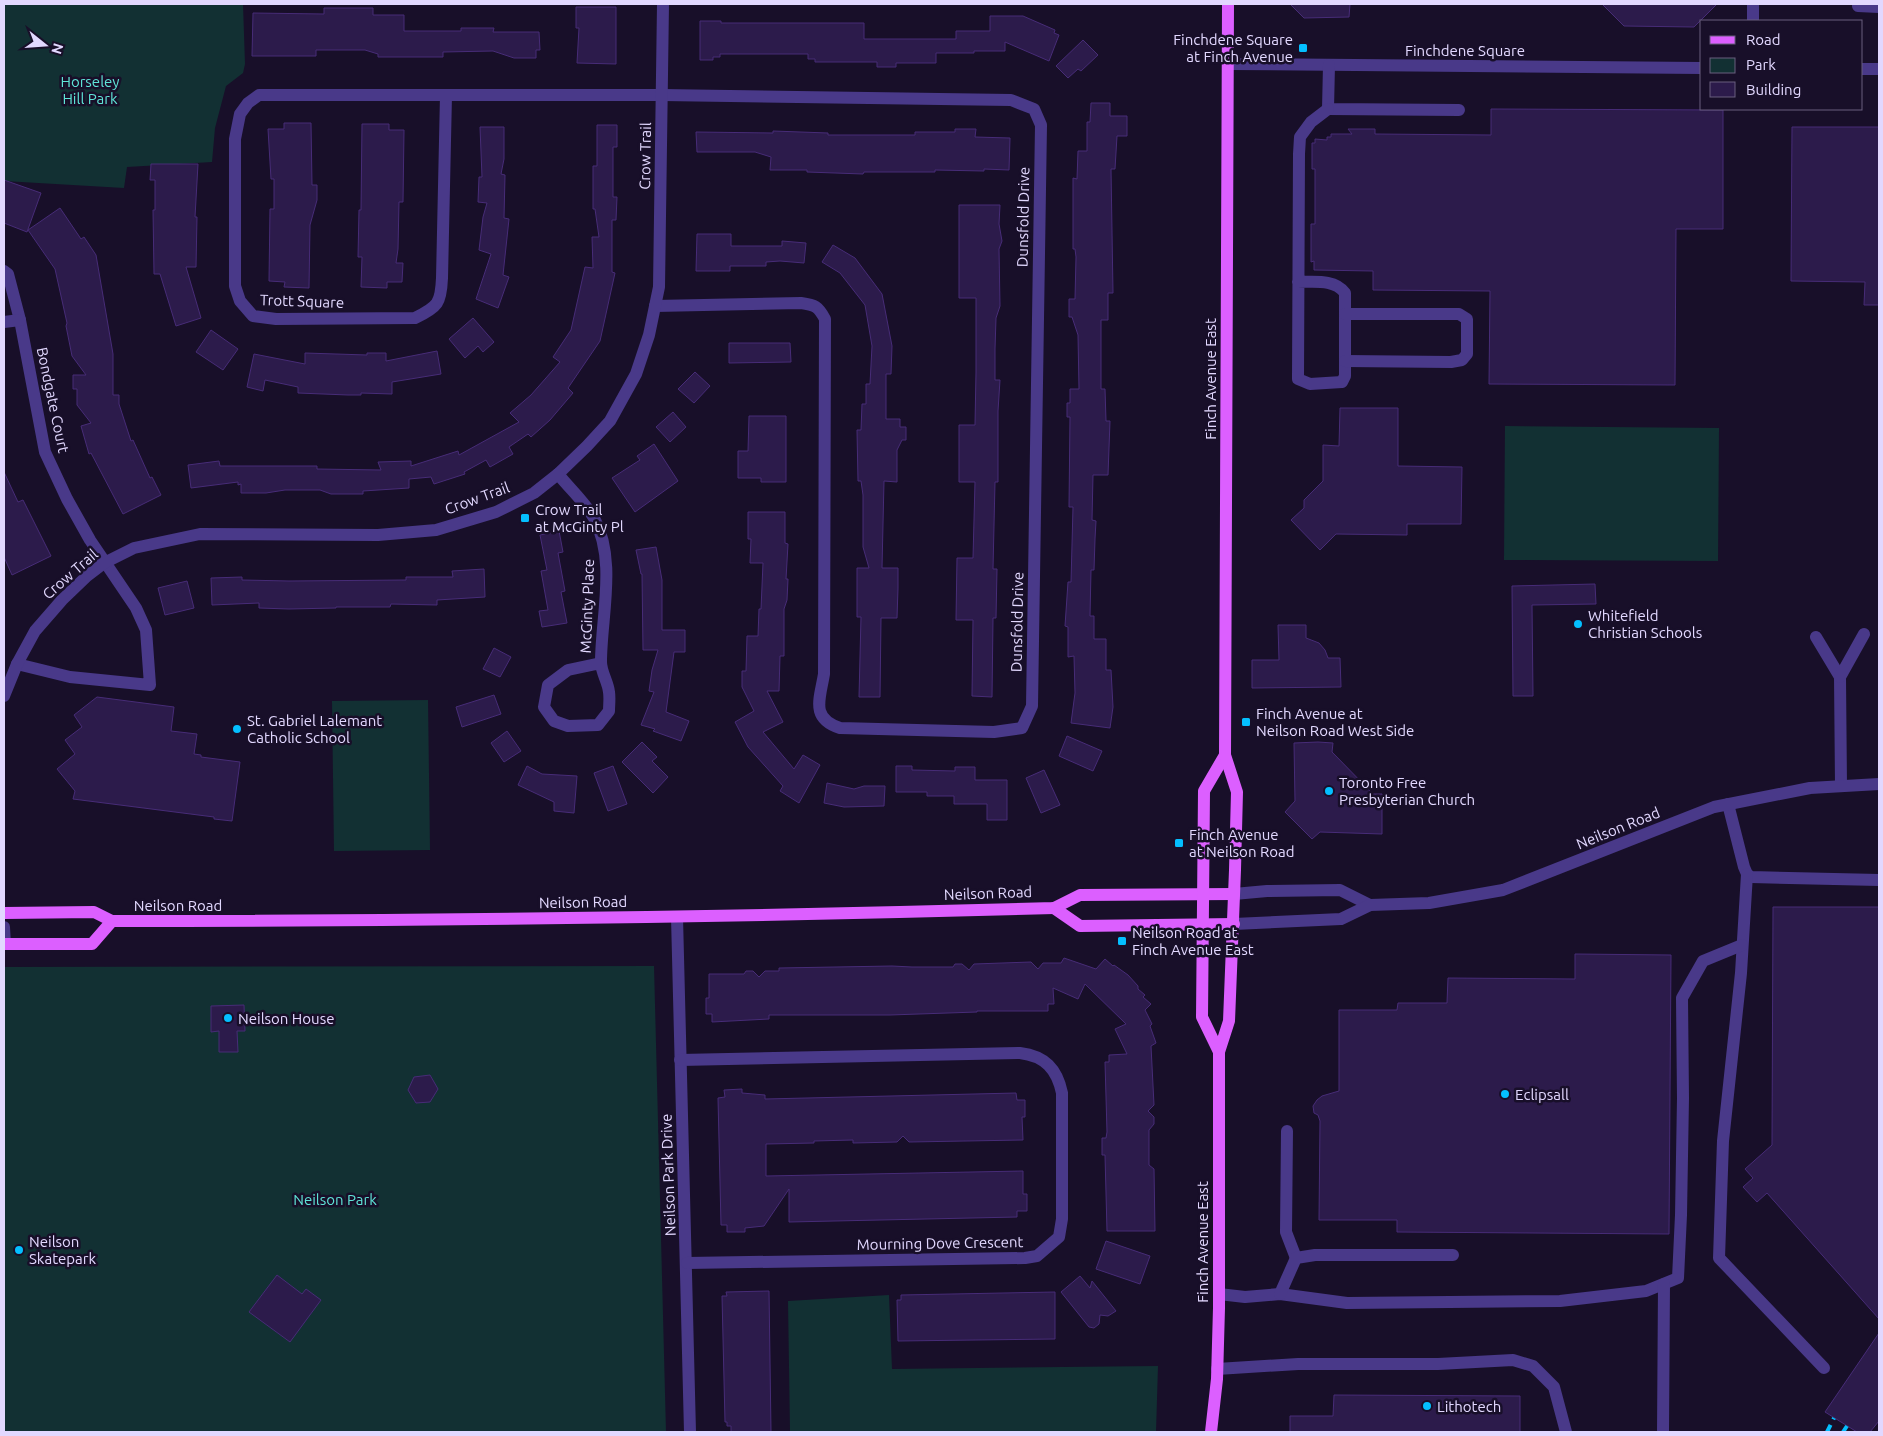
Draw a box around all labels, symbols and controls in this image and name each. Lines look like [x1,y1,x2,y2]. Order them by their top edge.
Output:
north arrow [20,20,70,70]
legend [1700,20,1863,110]
place label: Finchdene Square at Finch Avenue [1173,31,1293,65]
text: Road [1746,31,1781,48]
text: N [48,41,67,56]
marker: Finchdene Square at Finch Avenue [1297,42,1309,54]
street label: Finchdene Square [1405,42,1525,59]
text: Park [1746,56,1776,73]
park label: Horseley Hill Park [60,73,120,107]
text: Building [1746,81,1801,98]
street label: Crow Trail [636,122,654,190]
street label: Dunsfold Drive [1014,167,1032,267]
street label: Trott Square [260,291,344,311]
street label: Finch Avenue East [1202,318,1219,440]
street label: Bondgate Court [33,346,73,455]
street label: Crow Trail [442,478,512,518]
place label: Crow Trail at McGinty Pl [535,501,624,535]
marker: Crow Trail at McGinty Pl [519,512,531,524]
street label: Crow Trail [39,545,101,603]
street label: McGinty Place [577,558,597,654]
street label: Dunsfold Drive [1008,572,1026,672]
place label: Whitefield Christian Schools [1588,607,1702,641]
marker: Whitefield Christian Schools [1572,618,1584,630]
place label: Finch Avenue at Neilson Road West Side [1256,705,1414,739]
place label: St. Gabriel Lalemant Catholic School [247,712,382,746]
marker: Finch Avenue at Neilson Road West Side [1240,716,1252,728]
marker: St. Gabriel Lalemant Catholic School [231,723,243,735]
place label: Toronto Free Presbyterian Church [1339,774,1475,808]
marker: Toronto Free Presbyterian Church [1323,785,1335,797]
street label: Neilson Road [1574,804,1662,852]
place label: Finch Avenue at Neilson Road [1189,826,1294,860]
marker: Finch Avenue at Neilson Road [1173,837,1185,849]
street label: Neilson Road [944,883,1032,903]
street label: Neilson Road [539,893,627,911]
street label: Neilson Road [134,897,222,914]
place label: Neilson Road at Finch Avenue East [1132,924,1254,958]
marker: Neilson Road at Finch Avenue East [1116,935,1128,947]
place label: Neilson House [238,1010,334,1027]
marker: Neilson House [222,1012,234,1024]
place label: Eclipsall [1515,1086,1569,1103]
marker: Eclipsall [1499,1088,1511,1100]
street label: Neilson Park Drive [657,1113,679,1237]
street label: Finch Avenue East [1194,1181,1211,1303]
park label: Neilson Park [293,1191,377,1208]
place label: Neilson Skatepark [29,1233,96,1267]
street label: Mourning Dove Crescent [857,1233,1024,1253]
marker: Neilson Skatepark [13,1244,25,1256]
place label: Lithotech [1437,1398,1501,1415]
marker: Lithotech [1421,1400,1433,1412]

